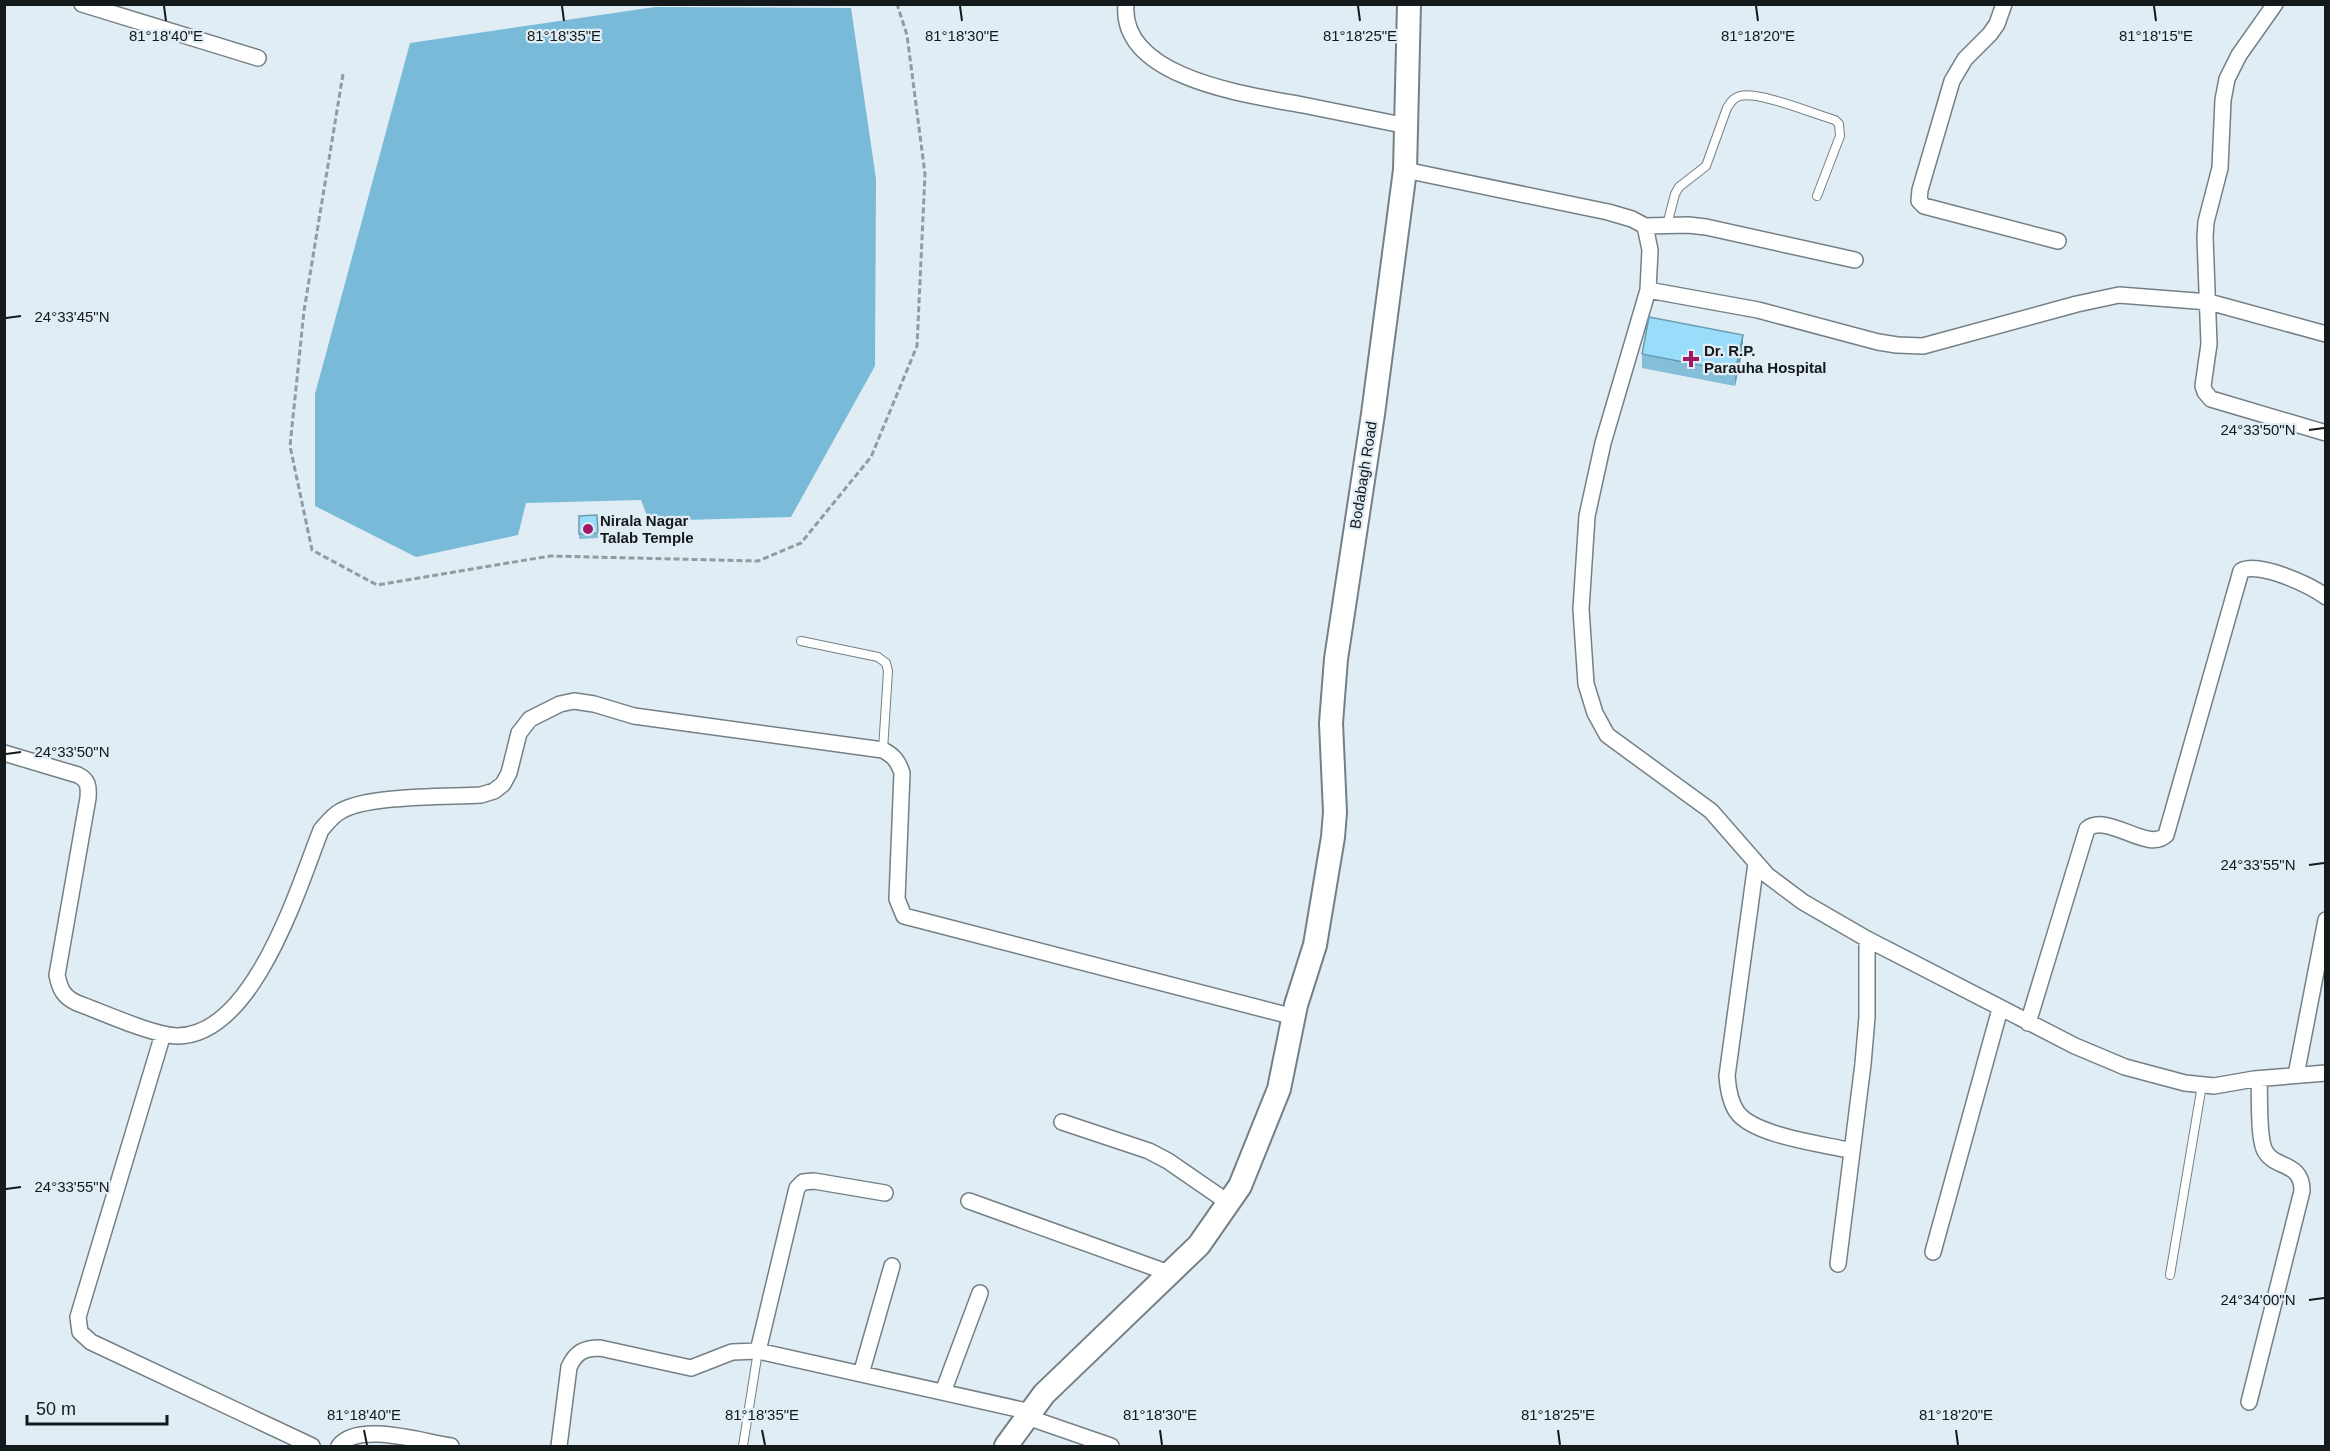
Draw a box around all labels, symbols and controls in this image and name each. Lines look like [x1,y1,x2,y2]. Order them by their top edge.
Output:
text: 81°18'40"E [129,27,203,44]
text: 81°18'35"E [527,27,601,44]
text: 81°18'30"E [925,27,999,44]
text: 81°18'25"E [1323,27,1397,44]
text: 81°18'20"E [1721,27,1795,44]
text: 81°18'15"E [2119,27,2193,44]
text: 24°33'45"N [34,308,110,325]
place label: Dr. R.P. Parauha Hospital [1704,342,1827,376]
marker: Dr. R.P. Parauha Hospital [1682,350,1700,368]
street label: Bodabagh Road [1346,420,1380,530]
text: 24°33'50"N [2220,421,2296,438]
place label: Nirala Nagar Talab Temple [600,512,694,546]
marker: Nirala Nagar Talab Temple [581,522,595,536]
text: 24°33'50"N [34,743,110,760]
text: 24°33'55"N [2220,856,2296,873]
text: 24°33'55"N [34,1178,110,1195]
text: 24°34'00"N [2220,1291,2296,1308]
scale bar [27,1388,166,1426]
text: 50 m [36,1399,76,1419]
text: 81°18'40"E [327,1406,401,1423]
text: 81°18'35"E [725,1406,799,1423]
text: 81°18'30"E [1123,1406,1197,1423]
text: 81°18'25"E [1521,1406,1595,1423]
text: 81°18'20"E [1919,1406,1993,1423]

